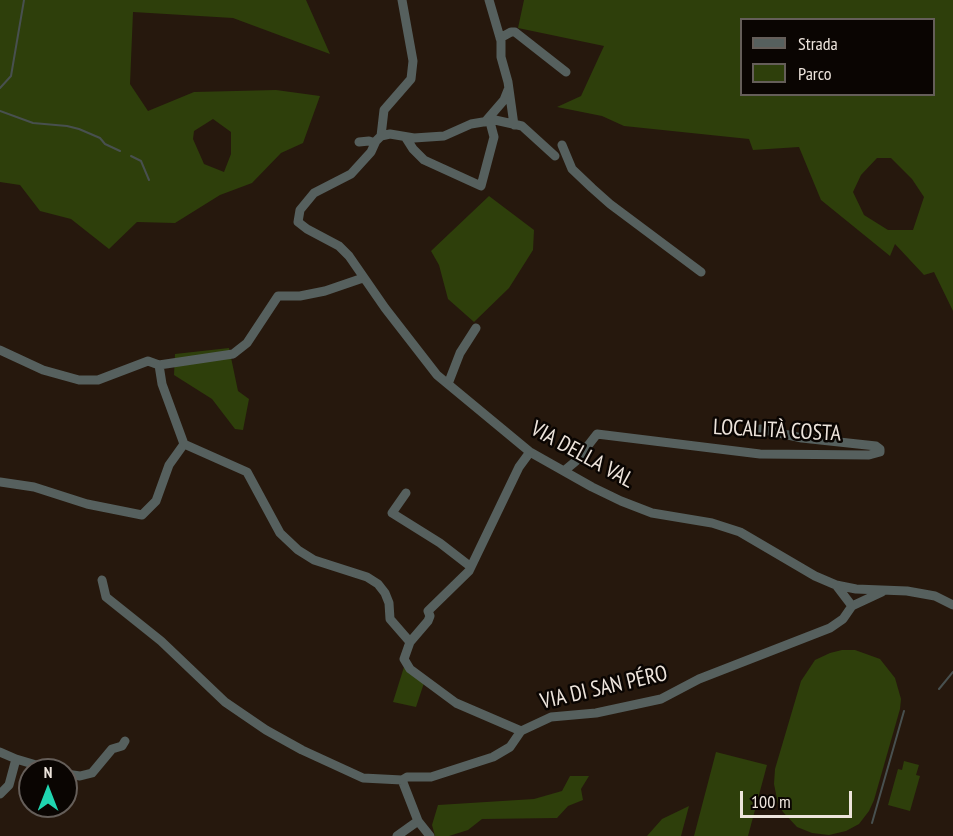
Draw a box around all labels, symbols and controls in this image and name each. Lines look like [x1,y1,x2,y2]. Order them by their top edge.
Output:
legend [740,18,935,96]
text: Strada [798,32,838,55]
text: Parco [798,62,832,85]
street label: LOCALITÀ COSTA [712,414,842,448]
street label: VIA DELLA VAL [526,416,638,494]
street label: VIA DI SAN PÉRO [538,661,670,715]
north arrow [18,758,78,818]
text: N [44,762,52,782]
scale bar [743,779,856,817]
text: 100 m [751,790,791,813]

